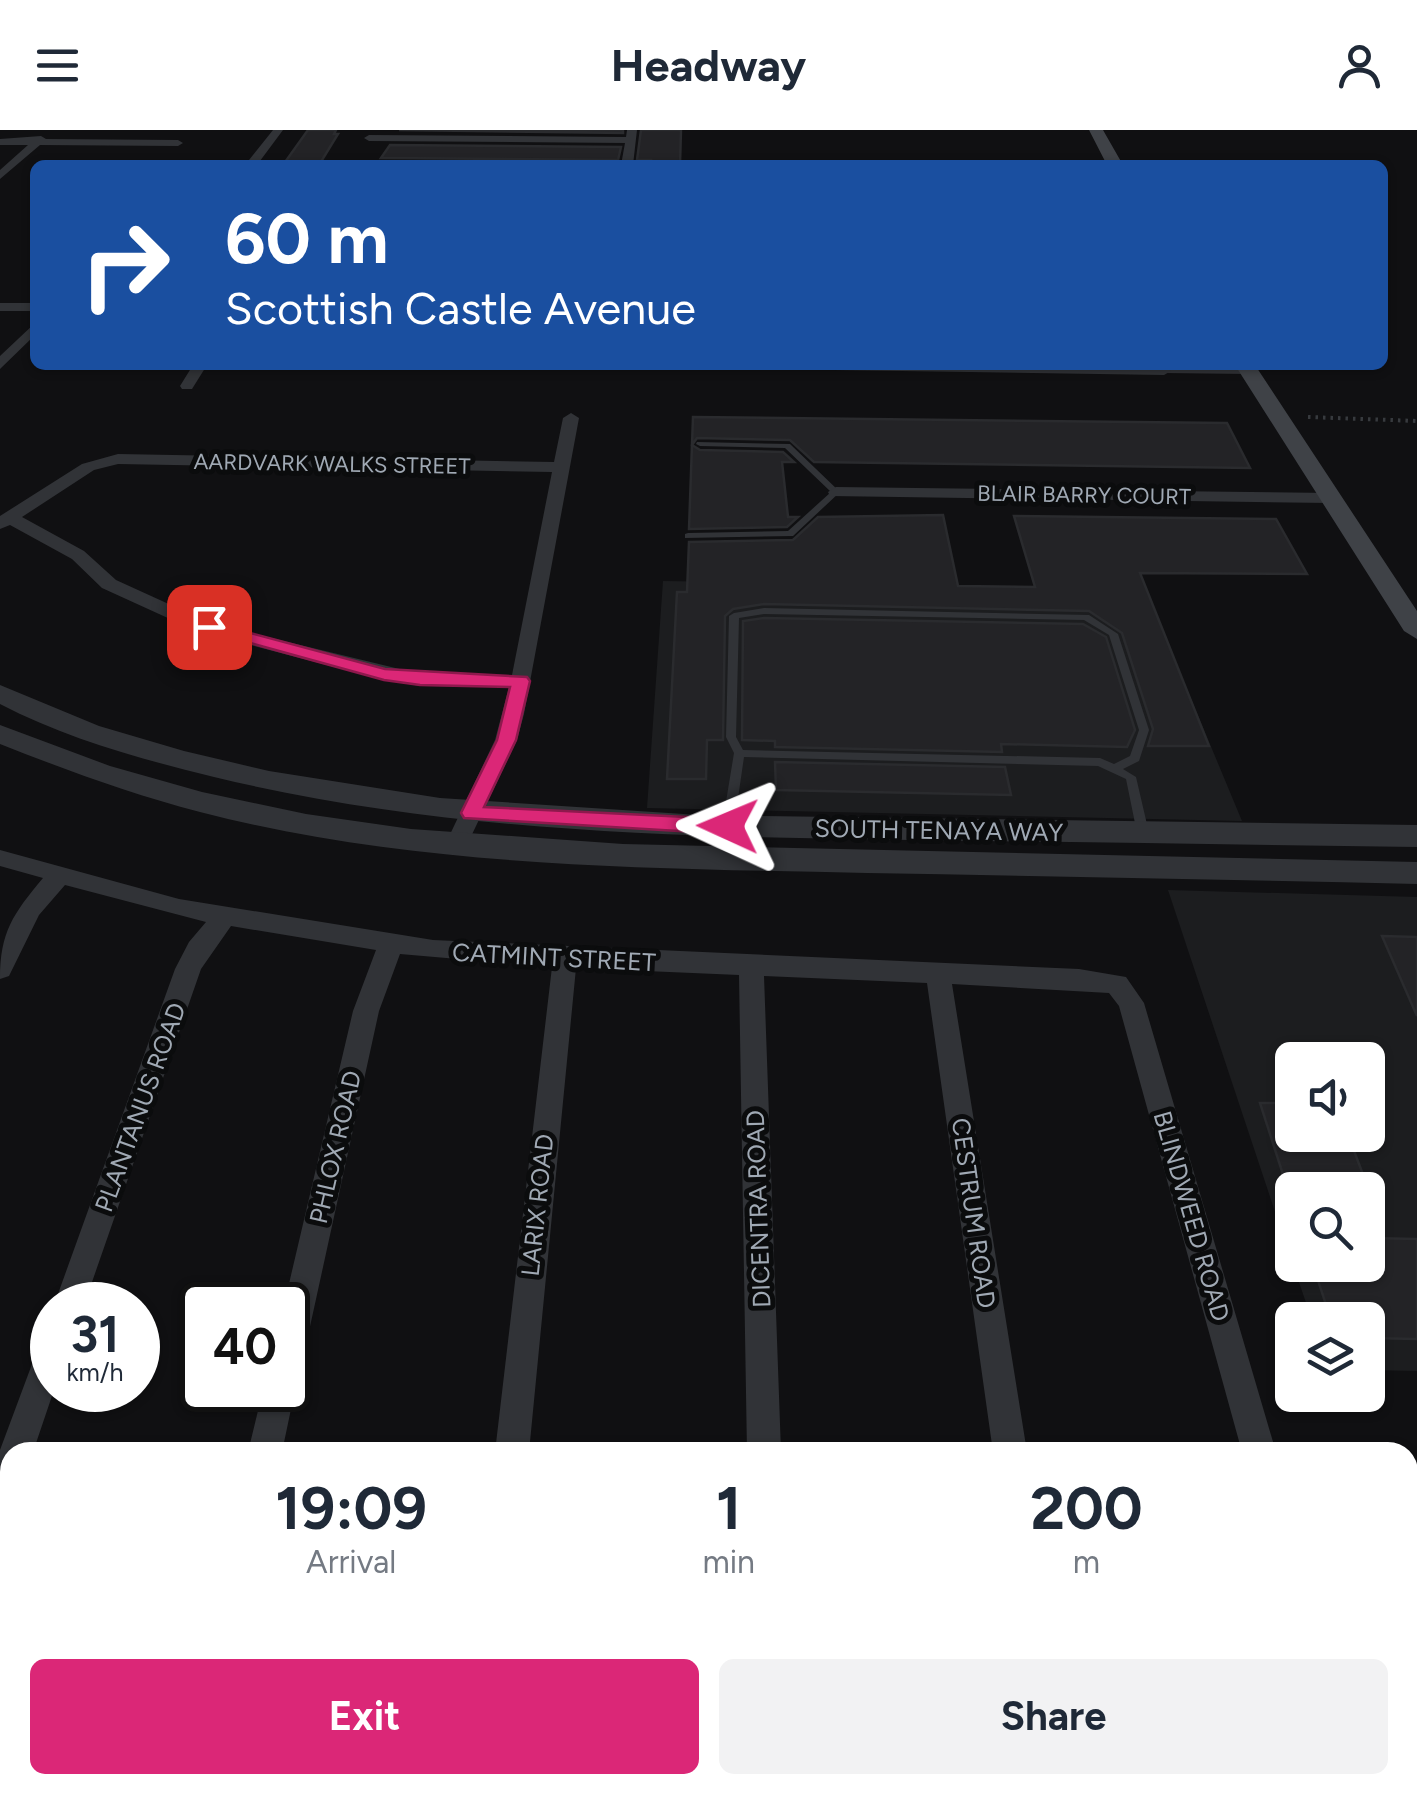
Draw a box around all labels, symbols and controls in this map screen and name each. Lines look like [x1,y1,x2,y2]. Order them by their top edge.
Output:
icon: menu [30,38,85,93]
text: Headway [611,38,806,92]
icon: person [1332,38,1387,93]
text: 60 m [225,196,389,281]
icon: right [60,200,190,330]
text: Scottish Castle Avenue [225,281,696,335]
street label: AARDVARK WALKS STREET [193,448,471,480]
street label: BLAIR BARRY COURT [977,480,1191,510]
pin [167,585,252,670]
icon: arrive [182,600,237,655]
position arrow [676,774,780,878]
street label: SOUTH TENAYA WAY [814,813,1064,847]
street label: CATMINT STREET [451,937,657,977]
street label: PLANTANUS ROAD [88,998,192,1216]
map controls [1275,1042,1385,1412]
button: sound [1275,1042,1385,1152]
street label: PHLOX ROAD [303,1068,367,1226]
street label: BLINDWEED ROAD [1148,1107,1236,1325]
street label: DICENTRA ROAD [740,1110,776,1308]
street label: CESTRUM ROAD [946,1116,1002,1310]
street label: LARIX ROAD [515,1132,559,1278]
button: search [1275,1172,1385,1282]
speed limit sign: 40 [180,1282,310,1412]
button: layers [1275,1302,1385,1412]
text: 31 [71,1304,119,1365]
text: km/h [66,1357,124,1387]
text: 19:09 [275,1472,427,1544]
text: 1 [716,1472,741,1544]
text: 200 [1030,1472,1143,1544]
text: Arrival [306,1543,396,1581]
text: min [702,1543,755,1581]
text: m [1073,1543,1100,1581]
button: Exit [30,1659,699,1774]
button: Share [719,1659,1388,1774]

